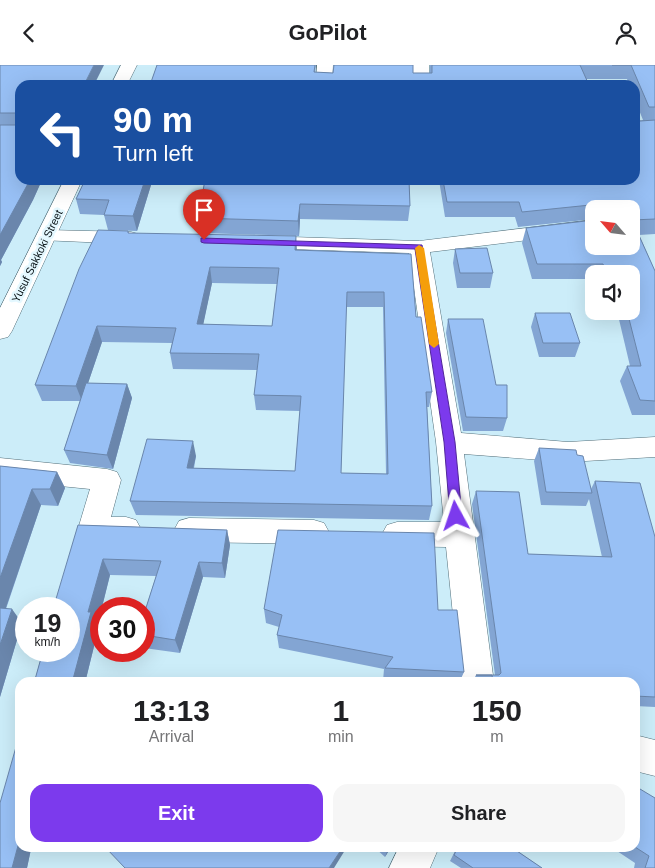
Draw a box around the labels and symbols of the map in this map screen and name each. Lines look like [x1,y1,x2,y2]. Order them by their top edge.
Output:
pin [183,189,225,240]
north arrow [585,200,640,255]
street label: Yusuf Sakkoki Street [9,208,65,304]
position arrow [429,489,481,541]
speed limit sign: 30 [90,597,155,662]

